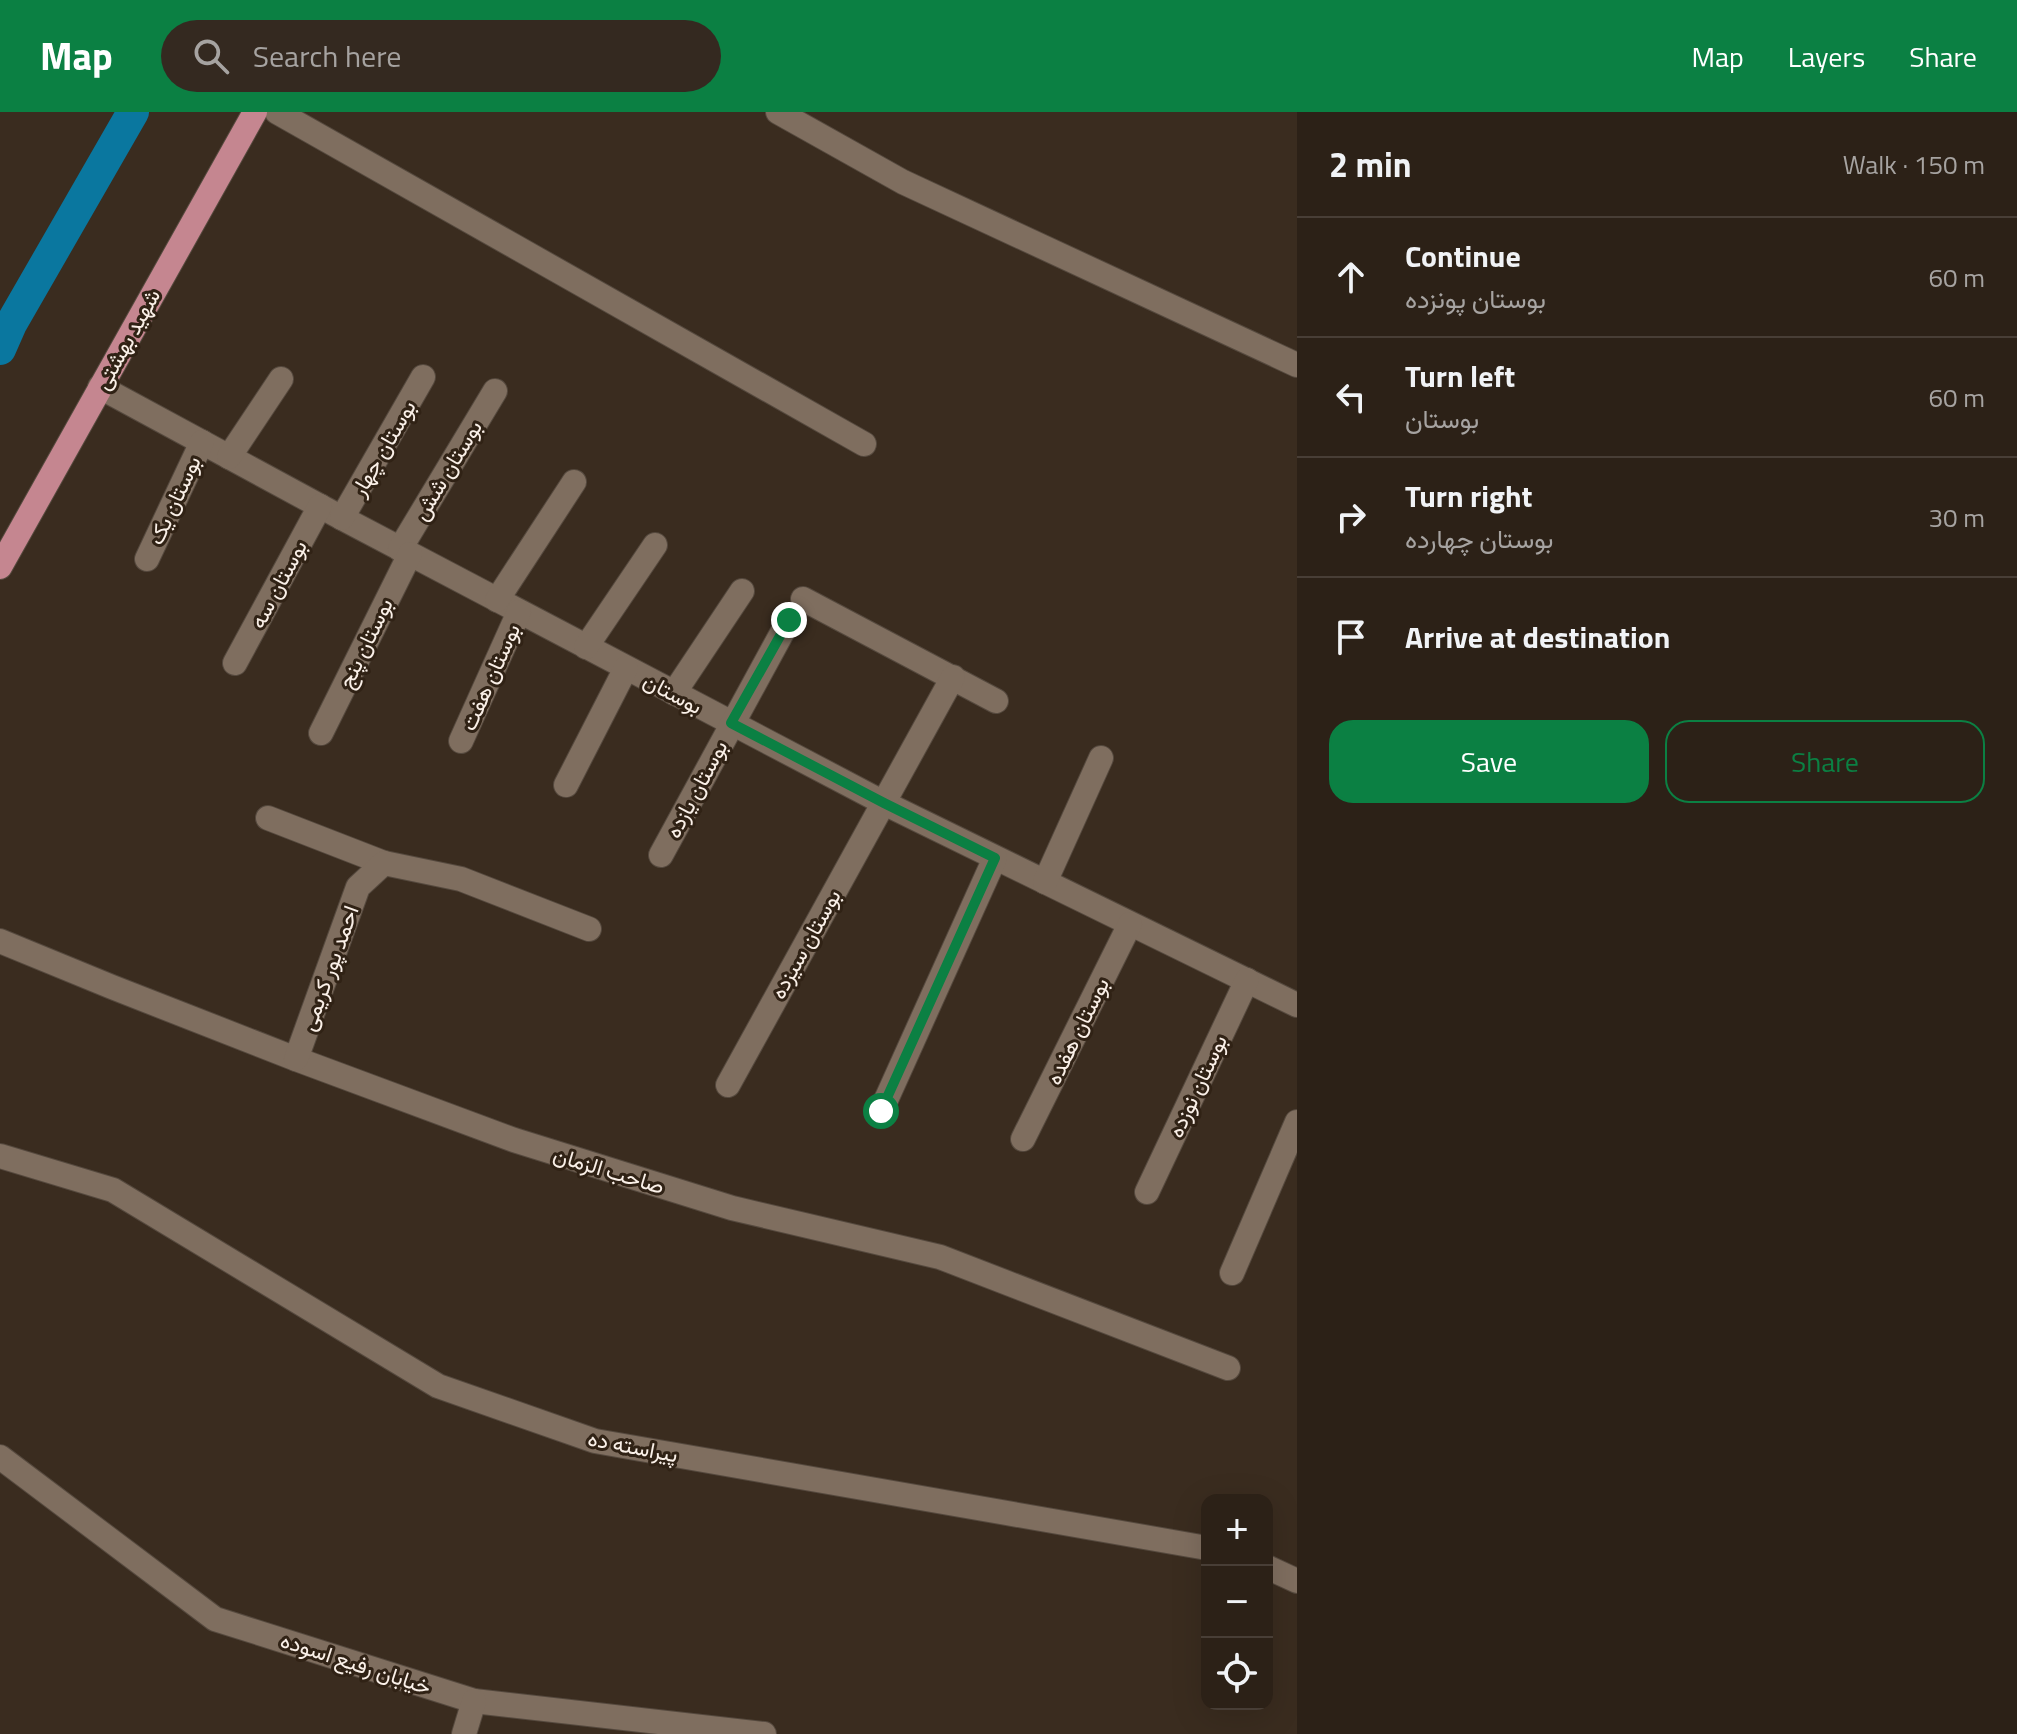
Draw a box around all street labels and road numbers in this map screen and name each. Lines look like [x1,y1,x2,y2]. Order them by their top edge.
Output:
street label: شهید بهشتی [85,282,169,396]
street label: بوستان چهار [341,393,424,503]
street label: بوستان شش [404,413,490,527]
street label: بوستان یک [138,450,210,550]
street label: بوستان سه [240,534,316,634]
street label: بوستان پنج [328,592,402,694]
street label: بوستان هفت [451,618,529,736]
street label: بوستان [637,663,709,723]
street label: بوستان یازده [656,734,736,844]
street label: بوستان سیزده [761,883,849,1005]
street label: احمد پور کریمی [291,900,367,1036]
street label: بوستان هفده [1036,972,1118,1090]
street label: بوستان نوزده [1158,1029,1236,1143]
street label: صاحب الزمان [549,1137,669,1203]
street label: پیراسته ده [585,1421,681,1471]
street label: خیابان رفیع اسوده [276,1623,436,1703]

